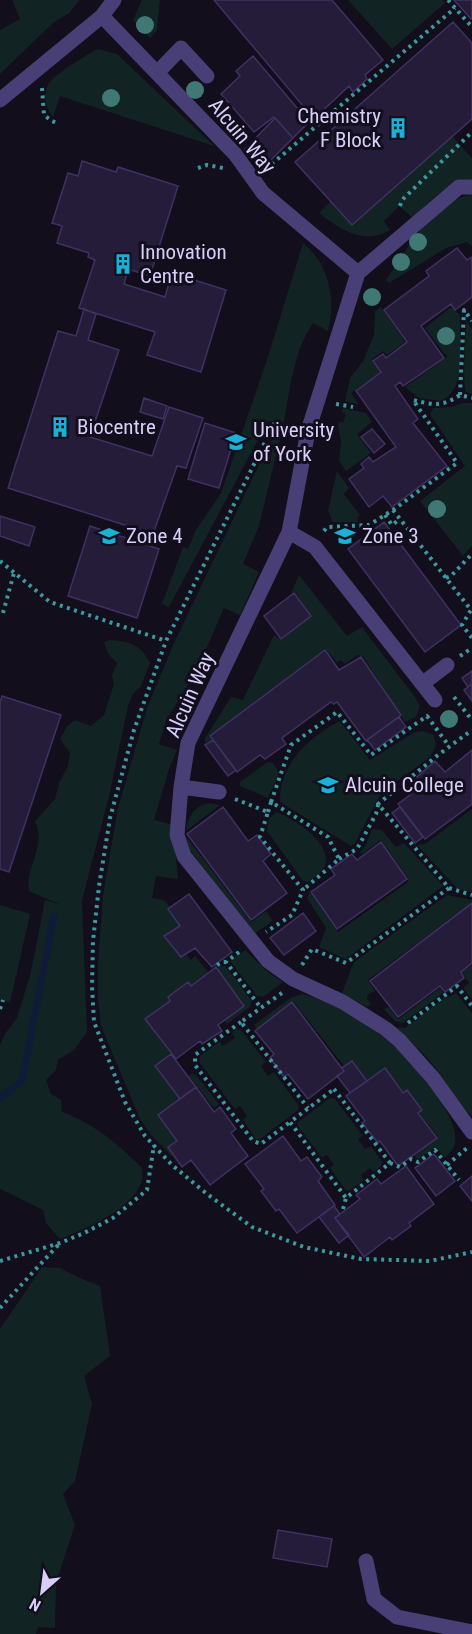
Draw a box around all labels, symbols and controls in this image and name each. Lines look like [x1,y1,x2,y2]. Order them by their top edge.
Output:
street label: Alcuin Way [204,93,281,179]
place label: Chemistry F Block [297,104,382,152]
building icon: Chemistry F Block [386,116,410,140]
place label: Innovation Centre [140,240,227,288]
building icon: Innovation Centre [111,252,135,276]
building icon: Biocentre [48,415,72,439]
place label: Biocentre [77,415,156,439]
place label: University of York [253,418,334,466]
school or university icon: University of York [224,430,248,454]
school or university icon: Zone 4 [97,524,121,548]
place label: Zone 4 [126,524,183,548]
school or university icon: Zone 3 [333,524,357,548]
place label: Zone 3 [362,524,419,548]
street label: Alcuin Way [161,648,220,741]
school or university icon: Alcuin College [316,773,340,797]
place label: Alcuin College [345,773,464,797]
north arrow [12,1562,72,1622]
text: N [26,1594,44,1615]

